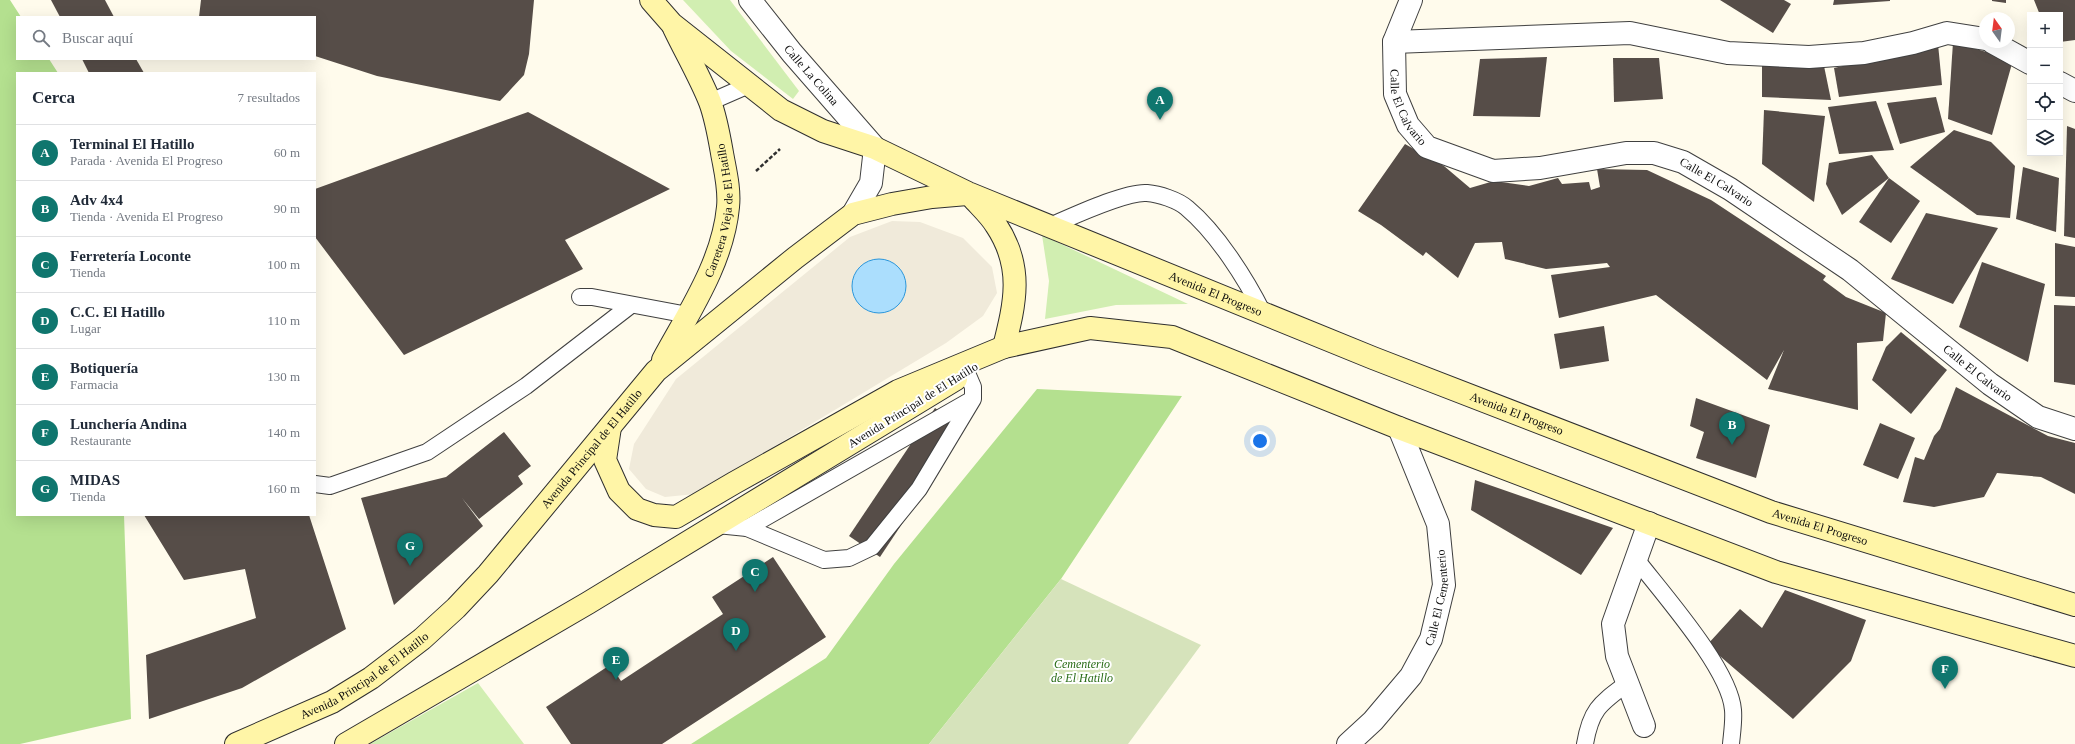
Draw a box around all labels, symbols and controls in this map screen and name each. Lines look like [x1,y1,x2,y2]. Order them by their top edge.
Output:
north arrow [1979,12,2015,48]
map controls [2027,12,2063,156]
button: + [2027,12,2063,48]
search box [16,16,316,60]
icon: search [30,27,52,49]
text: Buscar aquí [62,30,133,46]
street label: Calle La Colina [781,42,842,109]
button: − [2027,48,2063,84]
street label: Calle El Calvario [1388,69,1429,148]
button: locate [2027,84,2063,120]
pin: A [1147,87,1173,120]
text: Cerca [32,88,75,107]
text: 7 resultados [238,90,300,105]
button: layers [2027,120,2063,156]
text: Terminal El Hatillo [70,136,194,152]
street label: Carretera Vieja de El Hatillo [701,142,736,280]
text: A [40,145,50,160]
text: 60 m [274,145,300,160]
text: Parada · Avenida El Progreso [70,153,223,168]
street label: Calle El Calvario [1677,155,1756,210]
text: Adv 4x4 [70,192,123,208]
text: B [41,201,49,216]
text: 90 m [274,201,300,216]
text: Tienda · Avenida El Progreso [70,209,223,224]
text: Ferretería Loconte [70,248,191,264]
text: C [40,257,50,272]
text: 100 m [267,257,300,272]
text: Tienda [70,265,106,280]
street label: Avenida El Progreso [1167,269,1264,319]
text: C.C. El Hatillo [70,304,165,320]
text: D [40,313,50,328]
text: 110 m [268,313,300,328]
text: Lugar [70,321,101,336]
street label: Calle El Calvario [1940,342,2015,404]
street label: Avenida Principal de El Hatillo [846,359,980,451]
text: Botiquería [70,360,138,376]
text: E [41,369,49,384]
text: 130 m [267,369,300,384]
text: Farmacia [70,377,118,392]
street label: Avenida Principal de El Hatillo [538,386,645,511]
street label: Avenida El Progreso [1468,389,1565,438]
pin: B [1719,412,1745,445]
text: Lunchería Andina [70,416,187,432]
text: F [41,425,49,440]
text: 140 m [267,425,300,440]
your location [1250,431,1270,451]
text: Restaurante [70,433,131,448]
text: MIDAS [70,472,120,488]
text: G [40,481,50,496]
text: 160 m [267,481,300,496]
text: Tienda [70,489,106,504]
street label: Avenida El Progreso [1771,506,1869,548]
pin: G [397,533,423,566]
street label: Calle El Cementerio [1422,549,1451,648]
pin: C [742,559,768,592]
pin: D [723,618,749,651]
street label: Avenida Principal de El Hatillo [298,629,432,722]
pin: E [603,647,629,680]
pin: F [1932,656,1958,689]
park label: Cementerio de El Hatillo [1051,657,1113,685]

